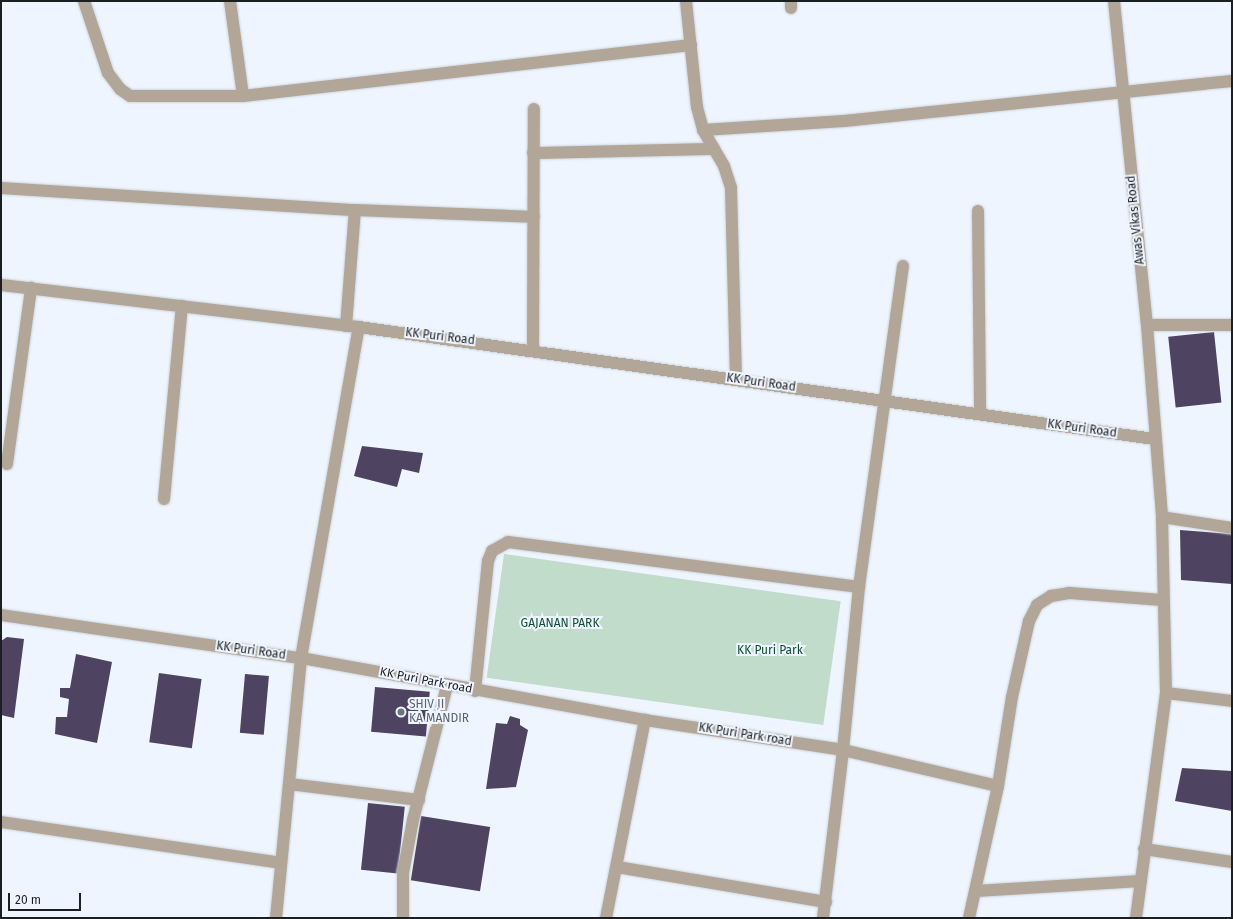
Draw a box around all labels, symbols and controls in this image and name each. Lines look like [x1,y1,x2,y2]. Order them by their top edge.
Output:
street label: Awas Vikas Road [1124,175,1148,265]
street label: KK Puri Road [404,326,476,348]
street label: KK Puri Road [725,371,797,395]
street label: KK Puri Road [1046,417,1118,441]
park label: GAJANAN PARK [521,617,599,631]
street label: KK Puri Road [215,639,287,663]
park label: KK Puri Park [737,644,803,658]
street label: KK Puri Park road [379,665,473,697]
place label: SHIV JI KA MANDIR [409,698,469,726]
marker: SHIV JI KA MANDIR [396,707,406,717]
street label: KK Puri Park road [698,721,792,749]
scale bar [10,885,83,911]
text: 20 m [15,893,41,907]

